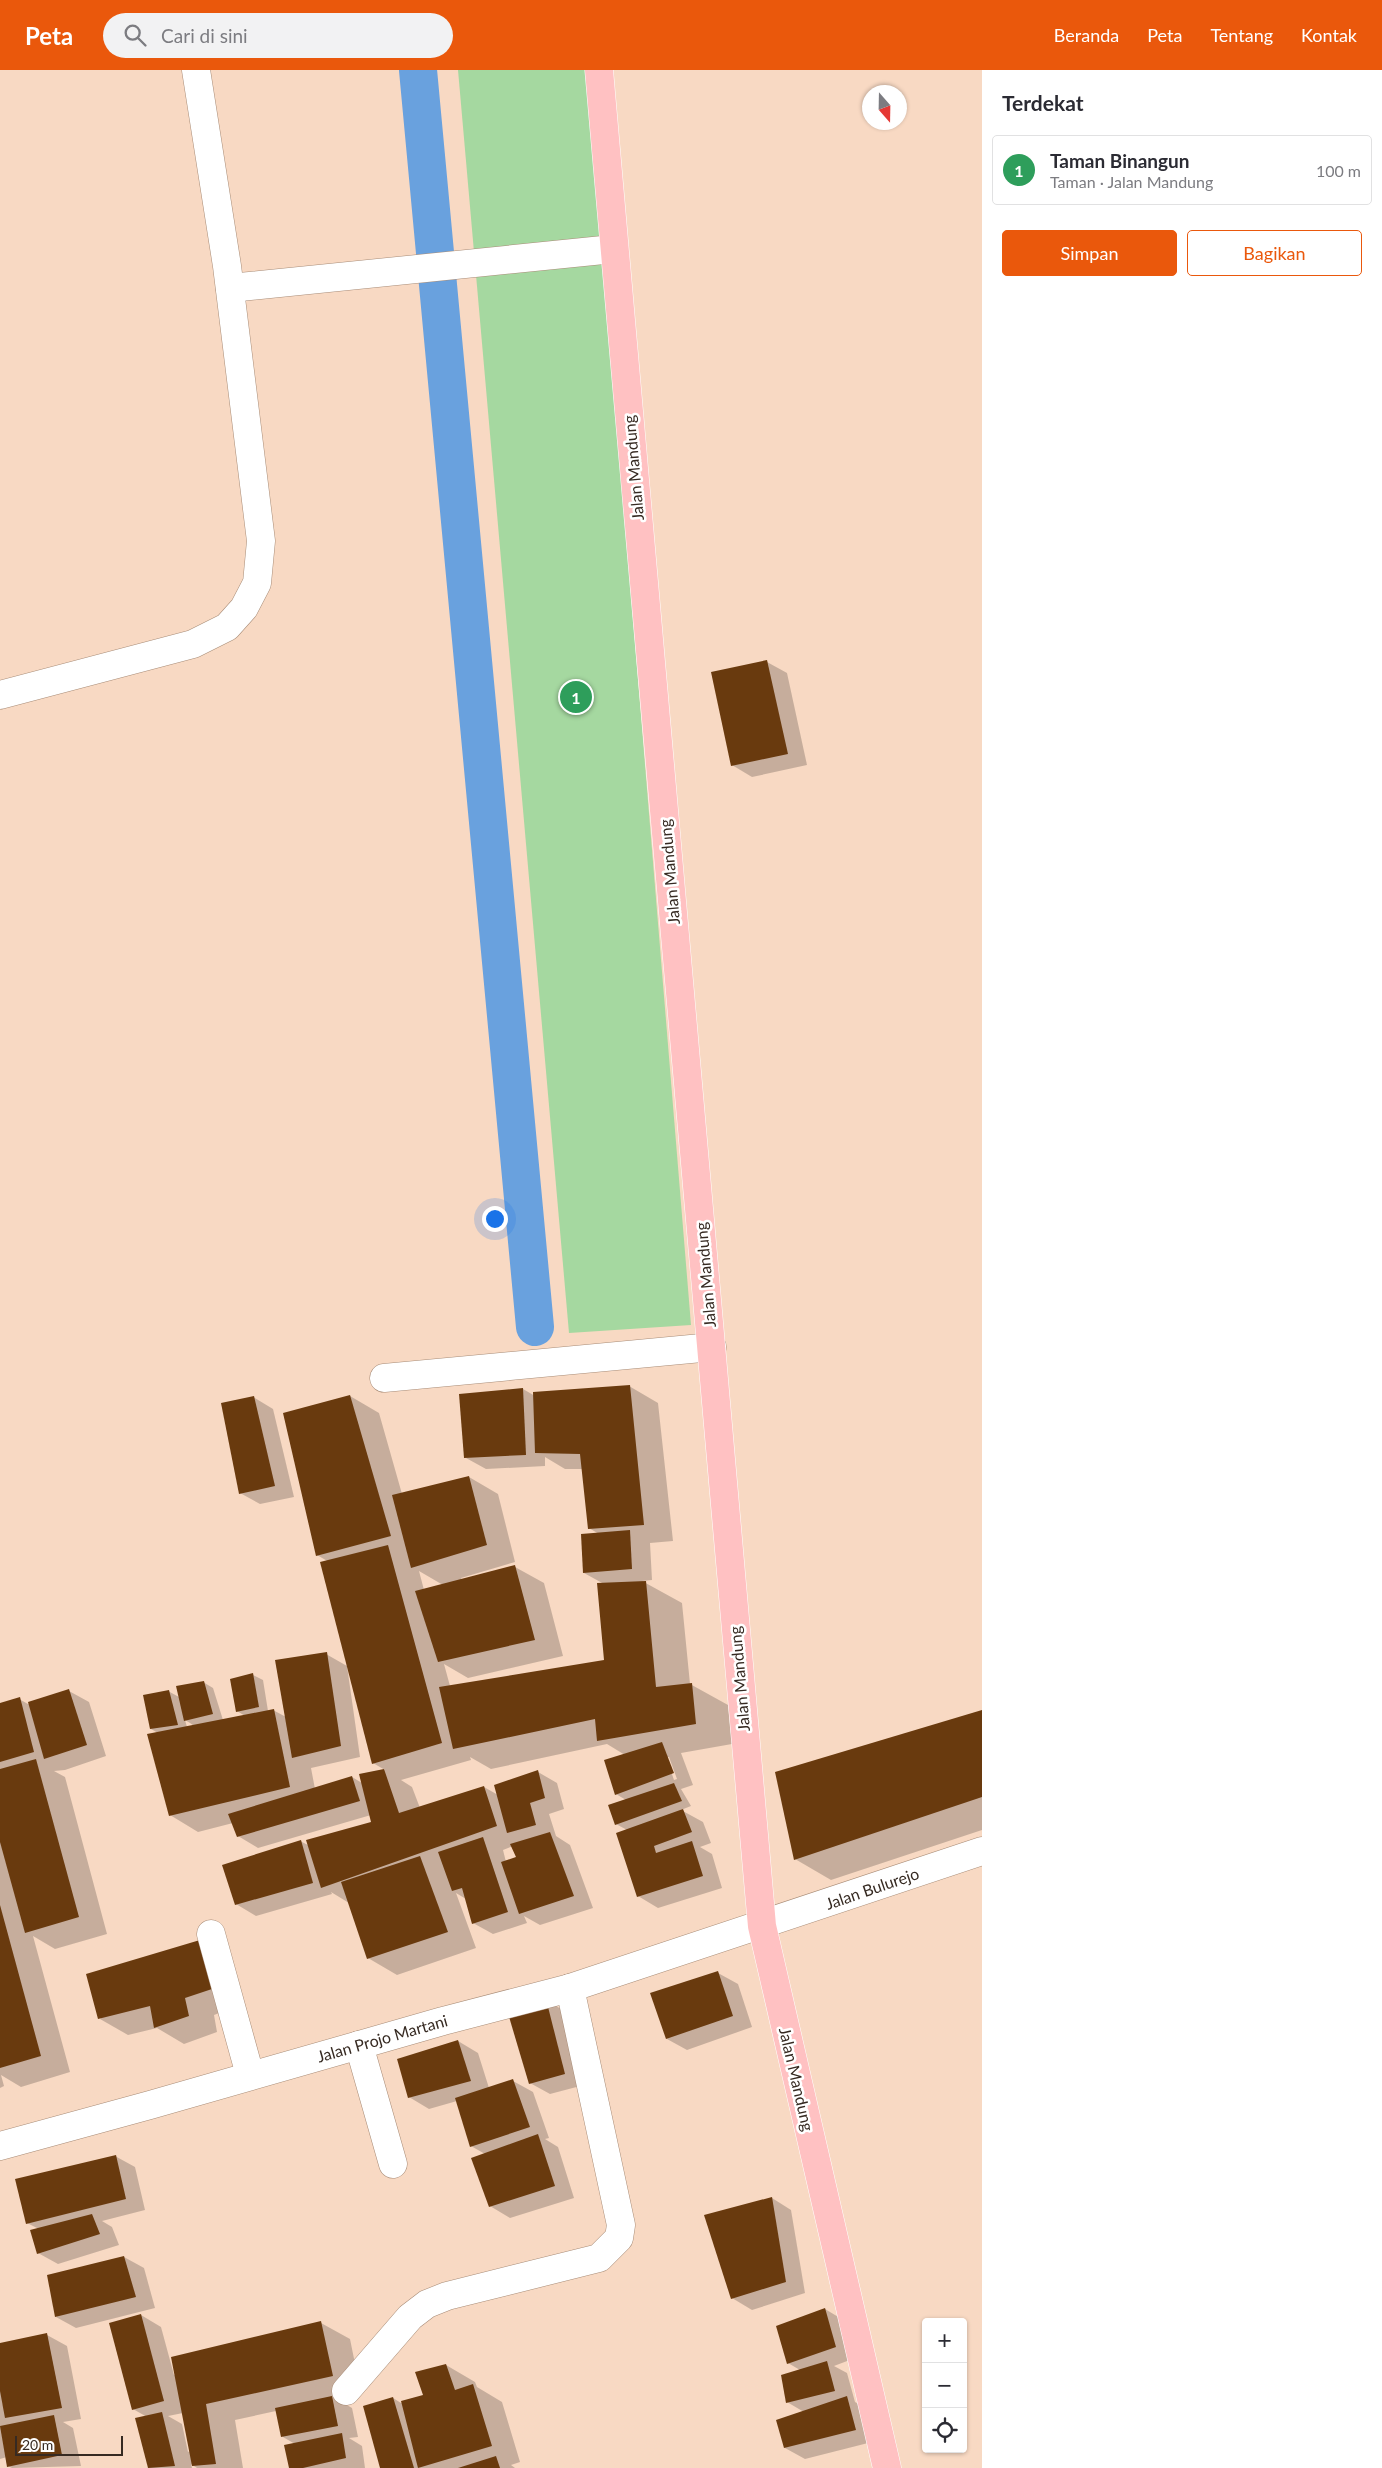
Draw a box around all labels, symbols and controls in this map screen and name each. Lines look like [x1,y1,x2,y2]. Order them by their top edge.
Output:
search box [103,13,453,58]
text: Peta [25,21,73,50]
icon: search [121,21,149,49]
text: Cari di sini [161,24,248,47]
text: Beranda [1054,24,1119,46]
text: Peta [1147,24,1182,46]
text: Tentang [1210,24,1273,46]
text: Kontak [1301,24,1357,46]
north arrow [862,85,907,130]
text: Terdekat [1002,90,1084,115]
text: Taman Binangun [1050,149,1190,172]
text: 1 [1014,161,1024,180]
text: 100 m [1316,161,1361,180]
text: Taman · Jalan Mandung [1050,172,1213,191]
button: Simpan [1002,230,1177,276]
button: Bagikan [1187,230,1362,276]
street label: Jalan Mandung [619,414,647,522]
pin: 1 [560,678,592,716]
street label: Jalan Mandung [655,818,683,926]
your location [482,1206,508,1232]
street label: Jalan Mandung [691,1221,719,1329]
street label: Jalan Mandung [725,1625,753,1733]
street label: Jalan Bulurejo [823,1863,921,1913]
street label: Jalan Projo Martani [314,2010,450,2066]
street label: Jalan Mandung [776,2025,818,2133]
map controls [922,2318,967,2453]
button: + [922,2318,967,2363]
button: − [922,2363,967,2408]
button: locate [922,2408,967,2453]
scale bar [15,2433,122,2456]
text: 20 m [22,2436,53,2453]

